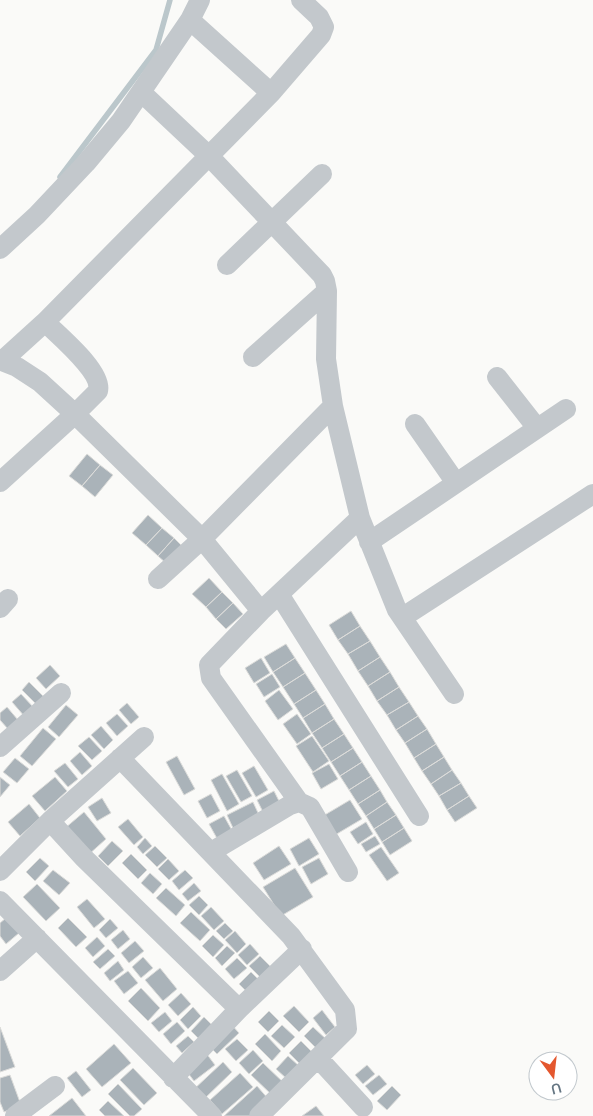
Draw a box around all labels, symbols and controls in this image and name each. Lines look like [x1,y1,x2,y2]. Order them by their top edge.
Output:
north arrow [528,1051,578,1101]
text: U [549,1079,564,1099]

